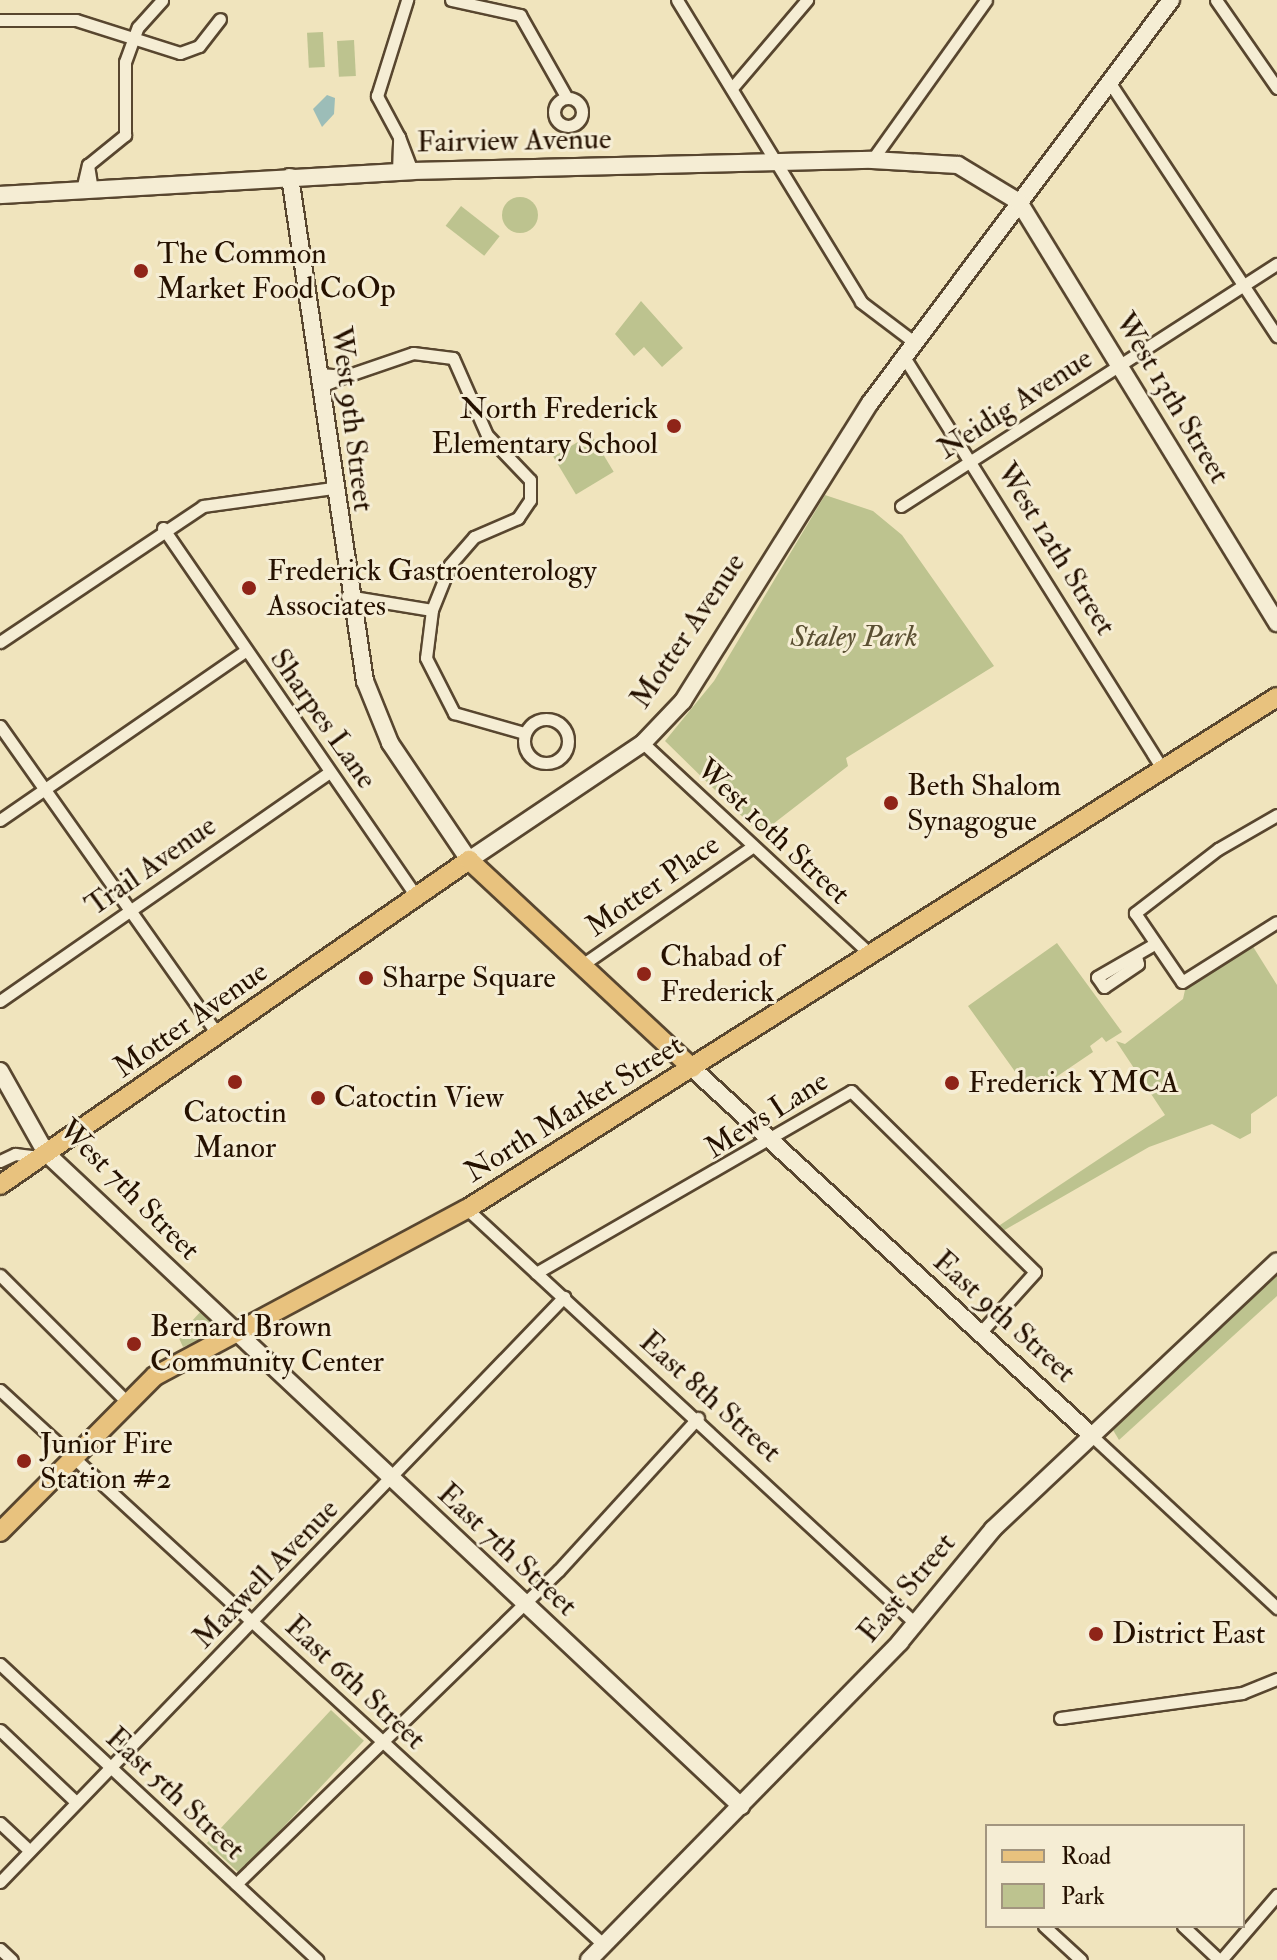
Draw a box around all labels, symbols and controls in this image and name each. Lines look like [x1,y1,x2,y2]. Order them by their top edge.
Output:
street label: Fairview Avenue [416,121,612,161]
place label: The Common Market Food CoOp [157,236,396,306]
marker: The Common Market Food CoOp [132,262,150,280]
street label: West 13th Street [1107,306,1237,490]
street label: West 9th Street [323,324,381,514]
street label: Neidig Avenue [931,341,1099,467]
place label: North Frederick Elementary School [432,391,658,462]
marker: North Frederick Elementary School [665,417,683,435]
street label: West 12th Street [989,456,1123,642]
street label: Motter Avenue [623,547,753,715]
place label: Frederick Gastroenterology Associates [267,553,597,624]
marker: Frederick Gastroenterology Associates [238,577,260,599]
park label: Staley Park [790,619,918,655]
street label: Sharpes Lane [262,642,384,796]
street label: West 10th Street [689,752,857,912]
place label: Beth Shalom Synagogue [907,768,1061,838]
marker: Beth Shalom Synagogue [882,794,900,812]
street label: Trail Avenue [79,808,223,924]
street label: Motter Place [579,827,727,945]
place label: Chabad of Frederick [660,939,782,1010]
street label: Motter Avenue [107,954,275,1086]
place label: Sharpe Square [382,960,556,996]
marker: Chabad of Frederick [635,965,653,983]
marker: Sharpe Square [357,969,375,987]
street label: North Market Street [458,1027,690,1191]
street label: Mews Lane [699,1063,835,1167]
place label: Frederick YMCA [968,1065,1179,1101]
marker: Catoctin Manor [226,1073,244,1091]
marker: Frederick YMCA [943,1074,961,1092]
place label: Catoctin View [334,1080,504,1116]
marker: Catoctin View [309,1089,327,1107]
place label: Catoctin Manor [183,1095,287,1166]
street label: West 7th Street [51,1112,207,1268]
street label: East 9th Street [925,1243,1083,1391]
place label: Bernard Brown Community Center [150,1309,384,1380]
street label: East 8th Street [632,1324,788,1470]
marker: Bernard Brown Community Center [125,1335,143,1353]
place label: Junior Fire Station #2 [40,1426,172,1496]
marker: Junior Fire Station #2 [15,1452,33,1470]
street label: East 7th Street [430,1476,584,1624]
street label: Maxwell Avenue [186,1492,346,1656]
street label: East Street [851,1526,963,1650]
street label: East 6th Street [277,1609,433,1757]
place label: District East [1112,1616,1266,1652]
marker: District East [1087,1625,1105,1643]
street label: East 5th Street [98,1720,252,1868]
legend [985,1824,1245,1928]
text: Road [1061,1841,1111,1872]
text: Park [1061,1881,1105,1912]

